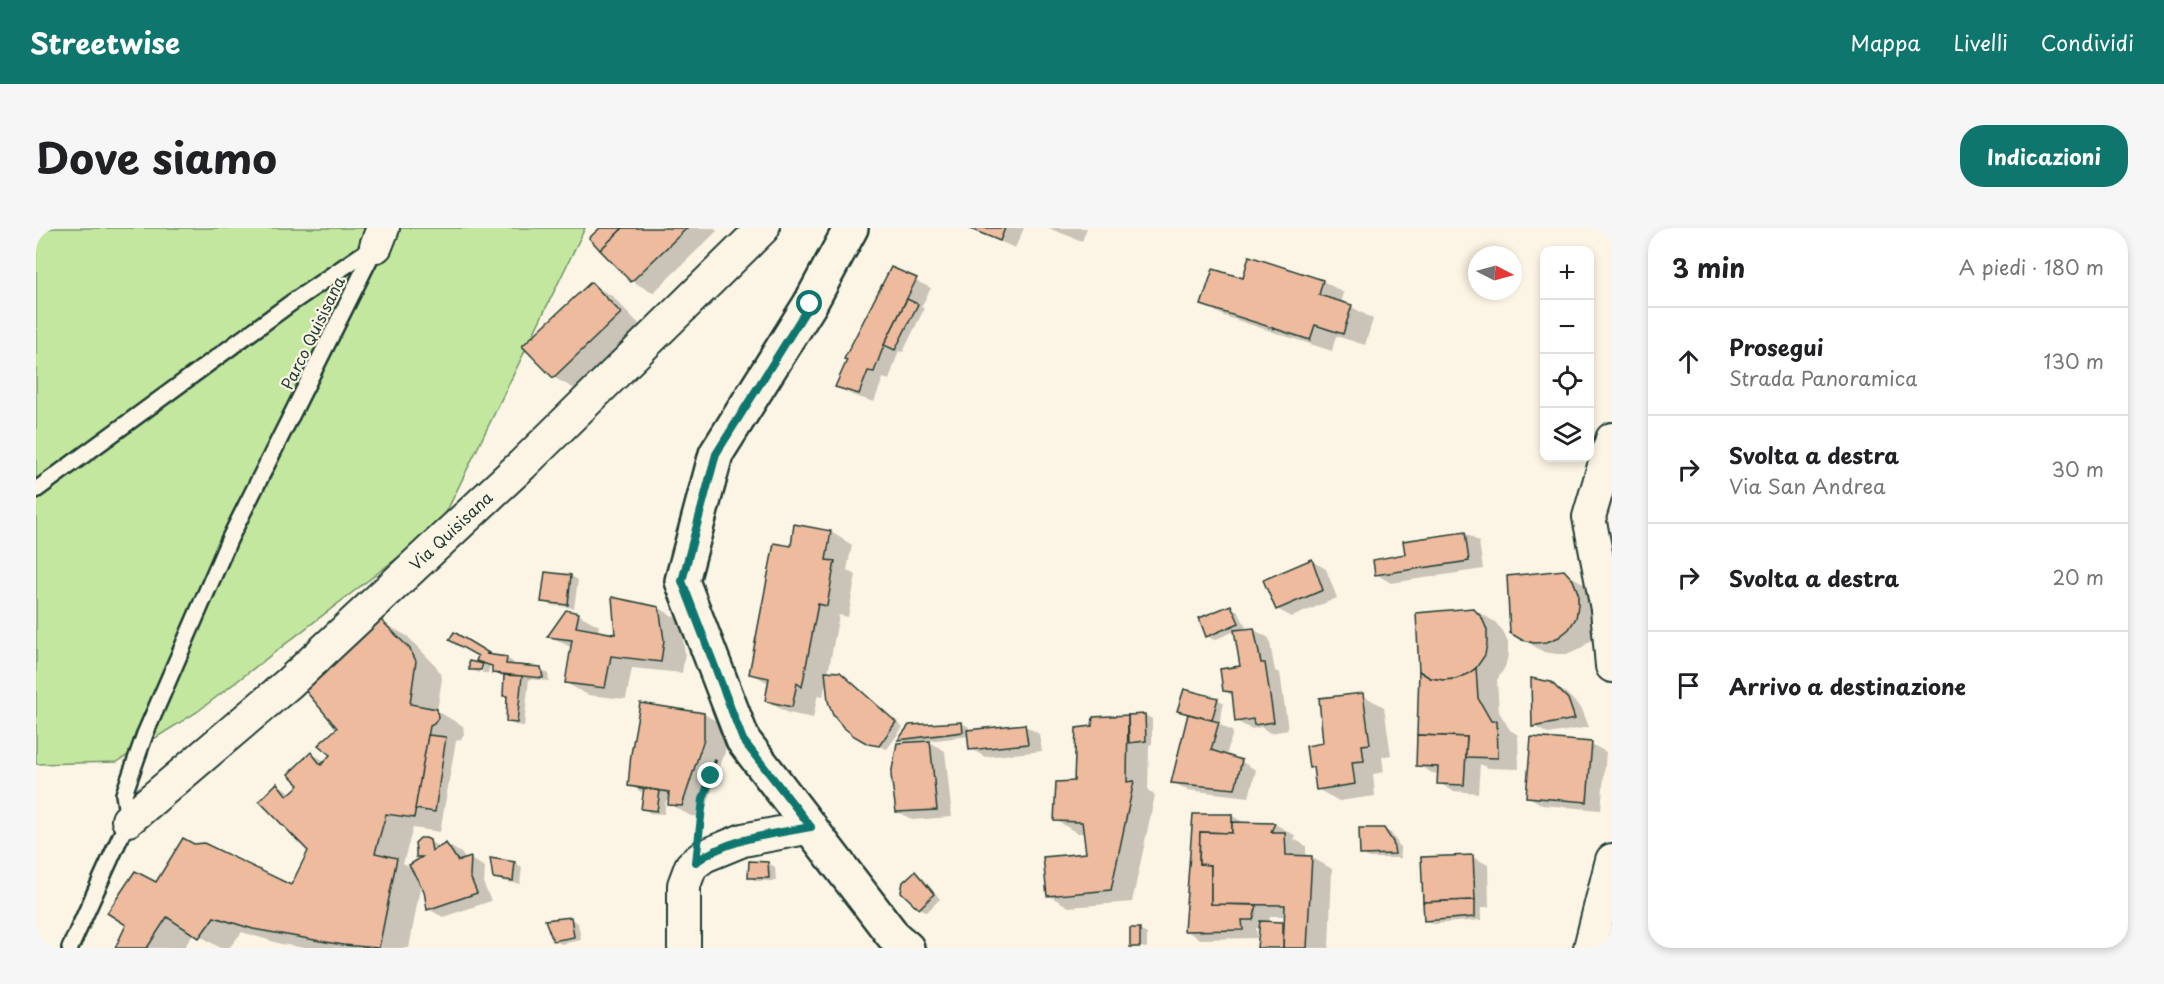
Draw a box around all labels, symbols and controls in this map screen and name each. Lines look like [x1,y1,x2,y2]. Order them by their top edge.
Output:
text: Streetwise [30,21,180,64]
text: Mappa [1851,26,1921,58]
text: Livelli [1954,26,2008,58]
text: Condividi [2041,26,2134,58]
text: Dove siamo [36,125,277,188]
button: Indicazioni [1960,125,2128,187]
north arrow [1468,246,1522,300]
map controls [1540,246,1594,462]
button: + [1540,246,1594,300]
text: 3 min [1672,248,1745,287]
text: A piedi · 180 m [1959,252,2104,282]
street label: Parco Quisisana [274,272,350,393]
route start [796,290,822,316]
button: − [1540,300,1594,354]
text: Prosegui [1729,330,1823,363]
icon: ahead [1672,345,1705,378]
text: 130 m [2044,346,2104,376]
button: locate [1540,354,1594,408]
text: Strada Panoramica [1729,363,1917,393]
button: layers [1540,408,1594,462]
text: Svolta a destra [1729,438,1899,471]
icon: right [1672,453,1705,486]
text: 30 m [2051,454,2104,484]
text: Via San Andrea [1729,471,1886,501]
street label: Via Quisisana [403,485,497,575]
icon: right [1672,561,1705,594]
text: Svolta a destra [1729,561,1899,594]
text: 20 m [2052,562,2104,592]
icon: arrive [1672,669,1705,702]
text: Arrivo a destinazione [1729,669,1966,702]
route end [697,762,723,788]

